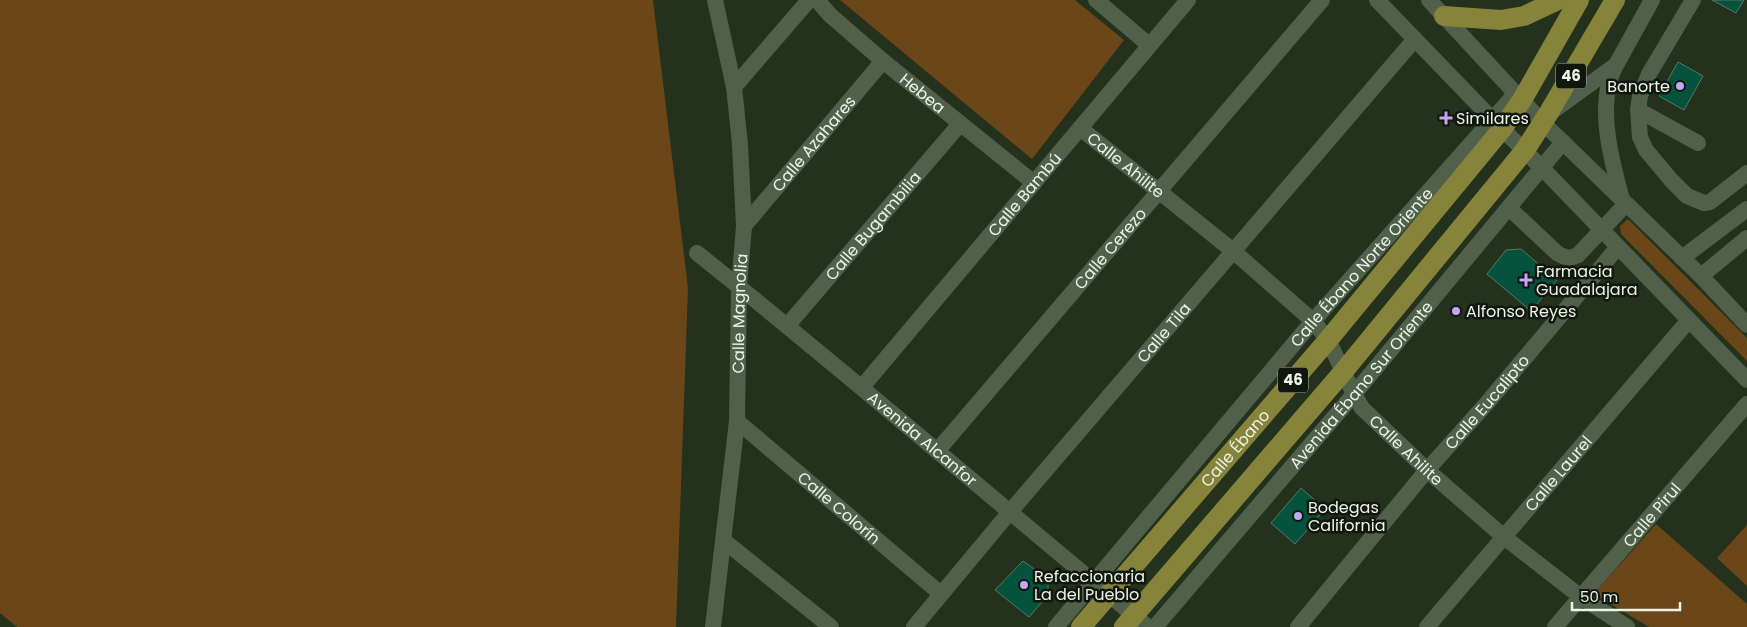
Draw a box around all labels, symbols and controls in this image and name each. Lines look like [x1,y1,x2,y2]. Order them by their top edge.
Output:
road number: 46 [1556,64,1586,88]
street label: Hebea [895,68,950,119]
place label: Banorte [1607,75,1670,98]
marker: Banorte [1674,80,1686,92]
street label: Calle Azahares [767,91,861,197]
place label: Similares [1456,107,1529,130]
marker: Similares [1440,112,1452,124]
street label: Calle Ahilite [1082,127,1170,204]
street label: Calle Bambú [983,148,1067,242]
street label: Calle Bugambilia [820,167,927,286]
street label: Calle Ébano Norte Oriente [1285,183,1439,352]
street label: Calle Cerezo [1069,203,1152,295]
street label: Calle Magnolia [727,253,754,374]
place label: Farmacia Guadalajara [1536,260,1637,301]
marker: Farmacia Guadalajara [1520,274,1532,286]
street label: Avenida Ébano Sur Oriente [1284,296,1439,474]
street label: Calle Tila [1132,298,1196,368]
place label: Alfonso Reyes [1466,300,1576,323]
marker: Alfonso Reyes [1450,305,1462,317]
street label: Calle Eucalipto [1440,350,1535,455]
road number: 46 [1278,368,1308,392]
street label: Avenida Alcanfor [862,386,982,492]
street label: Calle Ébano [1195,405,1275,492]
street label: Calle Ahilite [1364,410,1448,491]
street label: Calle Laurel [1520,431,1597,517]
street label: Calle Colorín [792,466,885,550]
street label: Calle Pirul [1618,478,1686,552]
place label: Bodegas California [1308,496,1386,537]
marker: Bodegas California [1292,510,1304,522]
place label: Refaccionaria La del Pueblo [1034,565,1145,606]
marker: Refaccionaria La del Pueblo [1018,579,1030,591]
scale bar [1572,580,1680,612]
text: 50 m [1580,586,1618,607]

